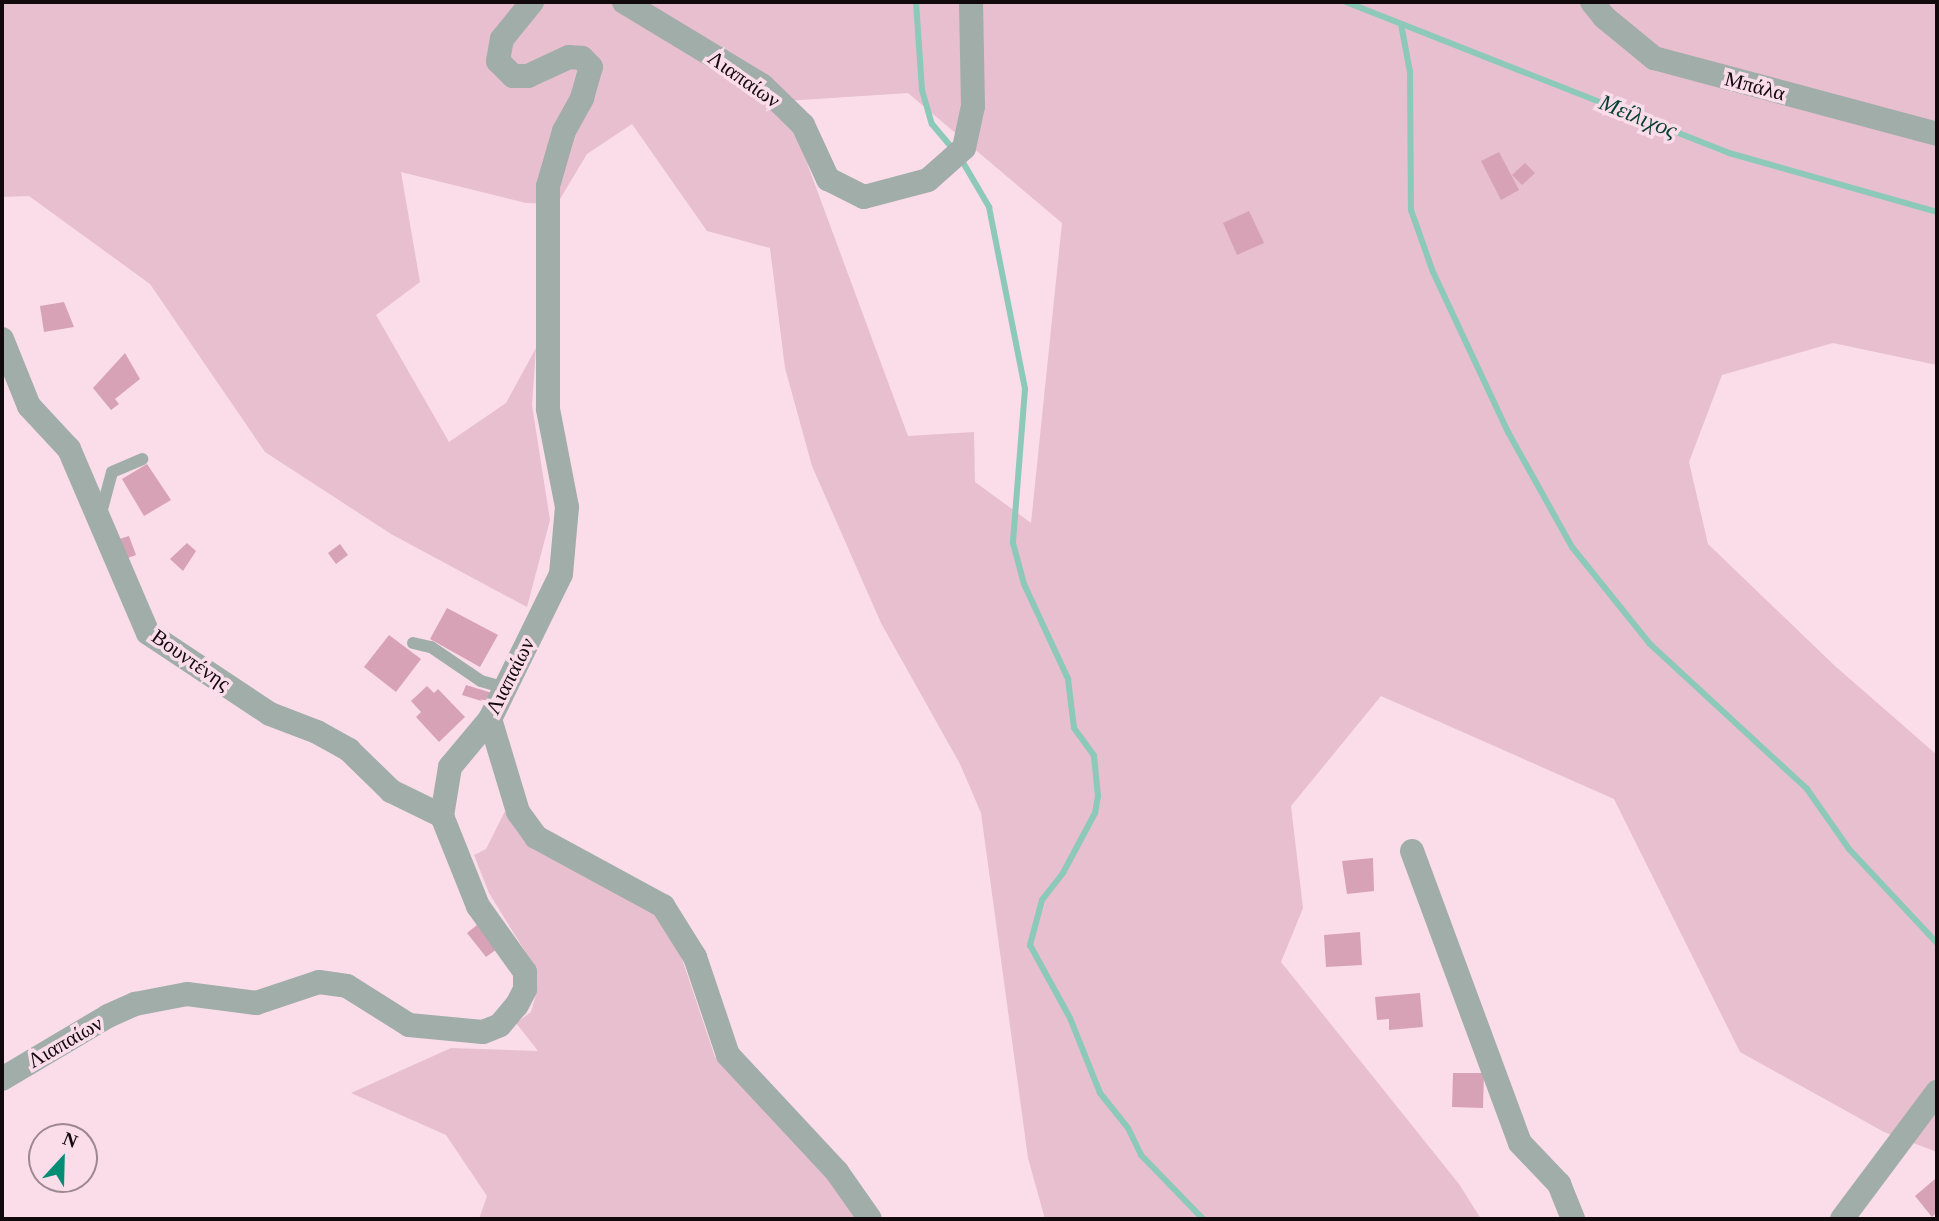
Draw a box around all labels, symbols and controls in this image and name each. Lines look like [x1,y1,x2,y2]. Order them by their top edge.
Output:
street label: Λιαπαίων [703,45,785,113]
street label: Μπάλα [1722,66,1788,106]
water label: Μείλιχος [1595,89,1681,145]
street label: Βουντένης [147,624,235,696]
street label: Λιαπαίων [480,634,540,718]
street label: Λιαπαίων [23,1010,107,1074]
north arrow [28,1123,98,1193]
text: N [60,1128,81,1152]

